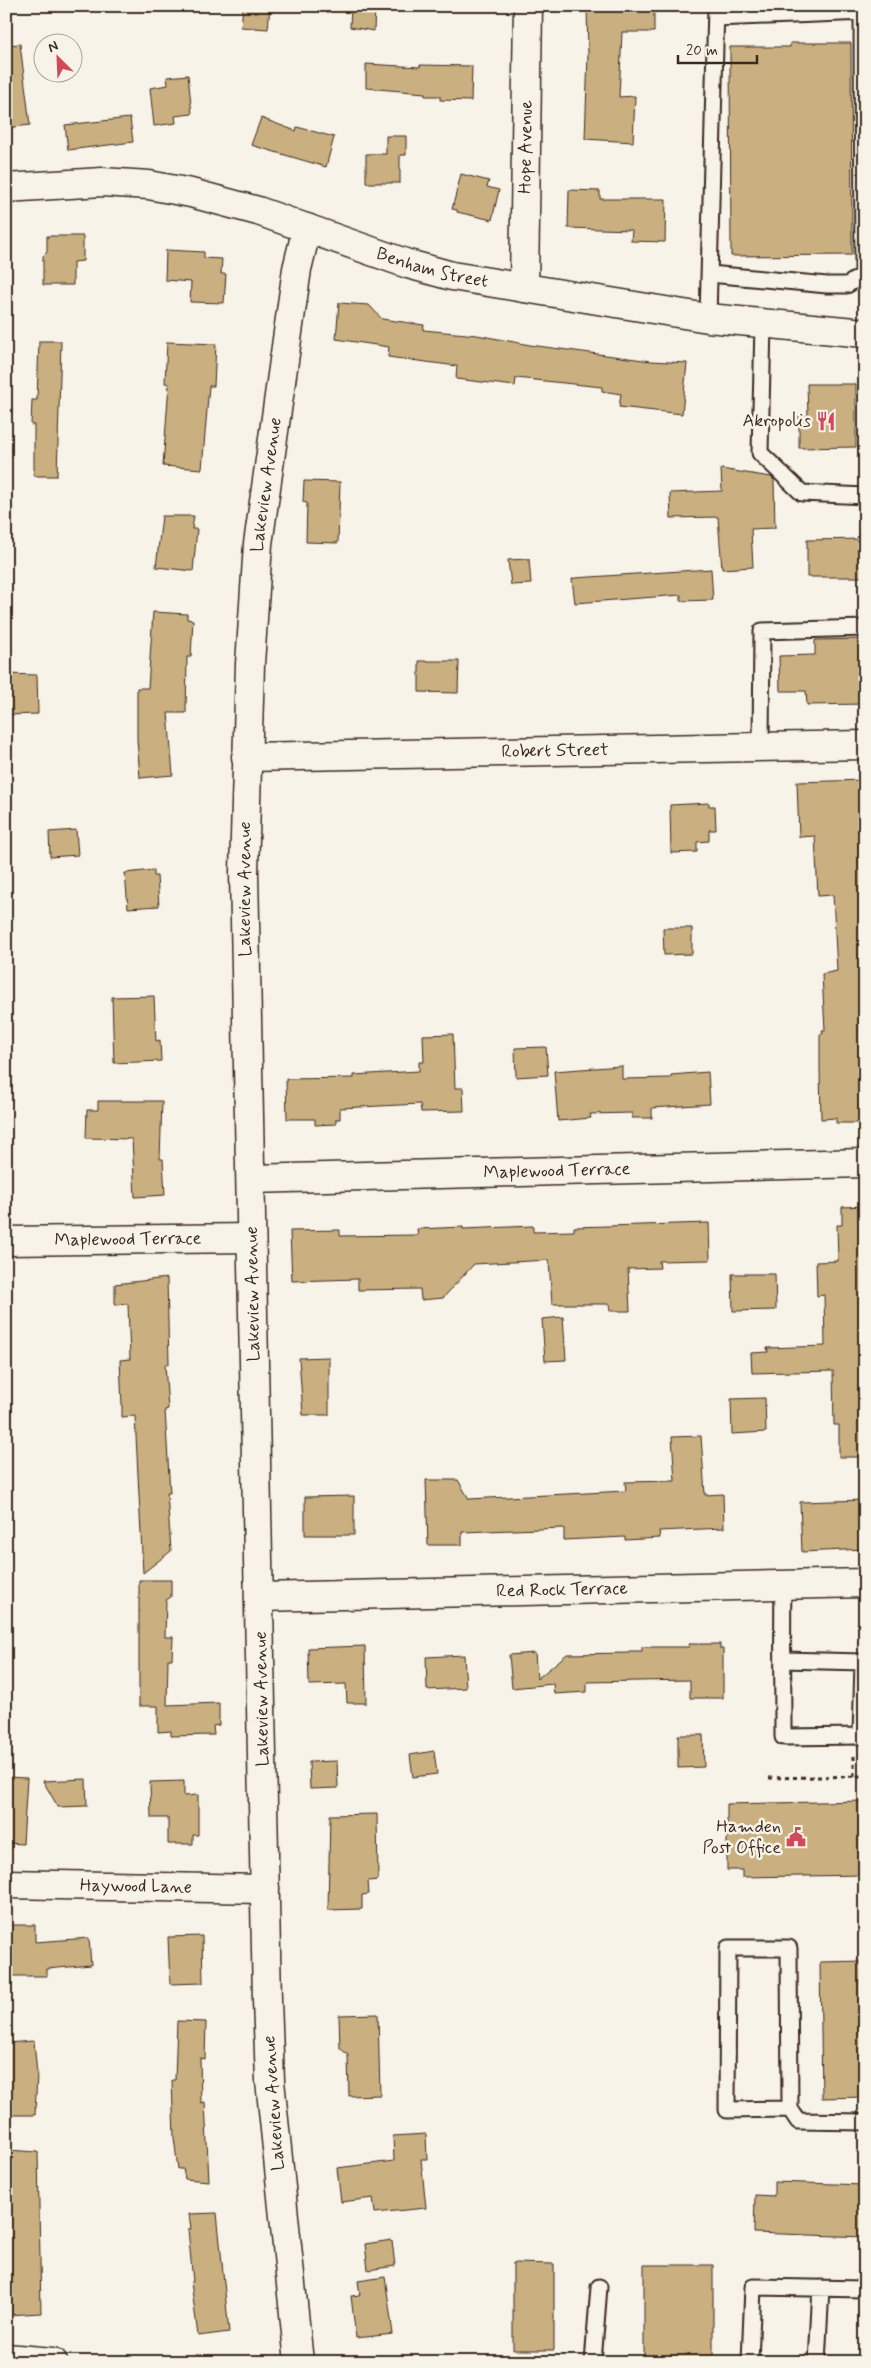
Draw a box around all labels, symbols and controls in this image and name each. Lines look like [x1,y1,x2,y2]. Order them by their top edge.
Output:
north arrow [32,32,82,82]
scale bar [678,32,757,64]
text: N [45,37,61,57]
text: 20 m [686,41,718,61]
street label: Hope Avenue [513,100,539,194]
street label: Benham Street [373,242,490,294]
place label: Akropolis [742,409,811,433]
restaurant icon: Akropolis [815,410,837,432]
street label: Lakeview Avenue [245,416,288,553]
street label: Robert Street [501,738,609,764]
street label: Lakeview Avenue [233,821,257,957]
street label: Maplewood Terrace [483,1157,631,1185]
street label: Lakeview Avenue [240,1226,266,1362]
street label: Maplewood Terrace [54,1227,202,1252]
street label: Red Rock Terrace [496,1576,628,1604]
street label: Lakeview Avenue [249,1631,275,1767]
place label: Hamden Post Office [702,1815,781,1860]
public building icon: Hamden Post Office [785,1826,807,1848]
street label: Haywood Lane [80,1873,192,1900]
street label: Lakeview Avenue [257,2035,291,2171]

